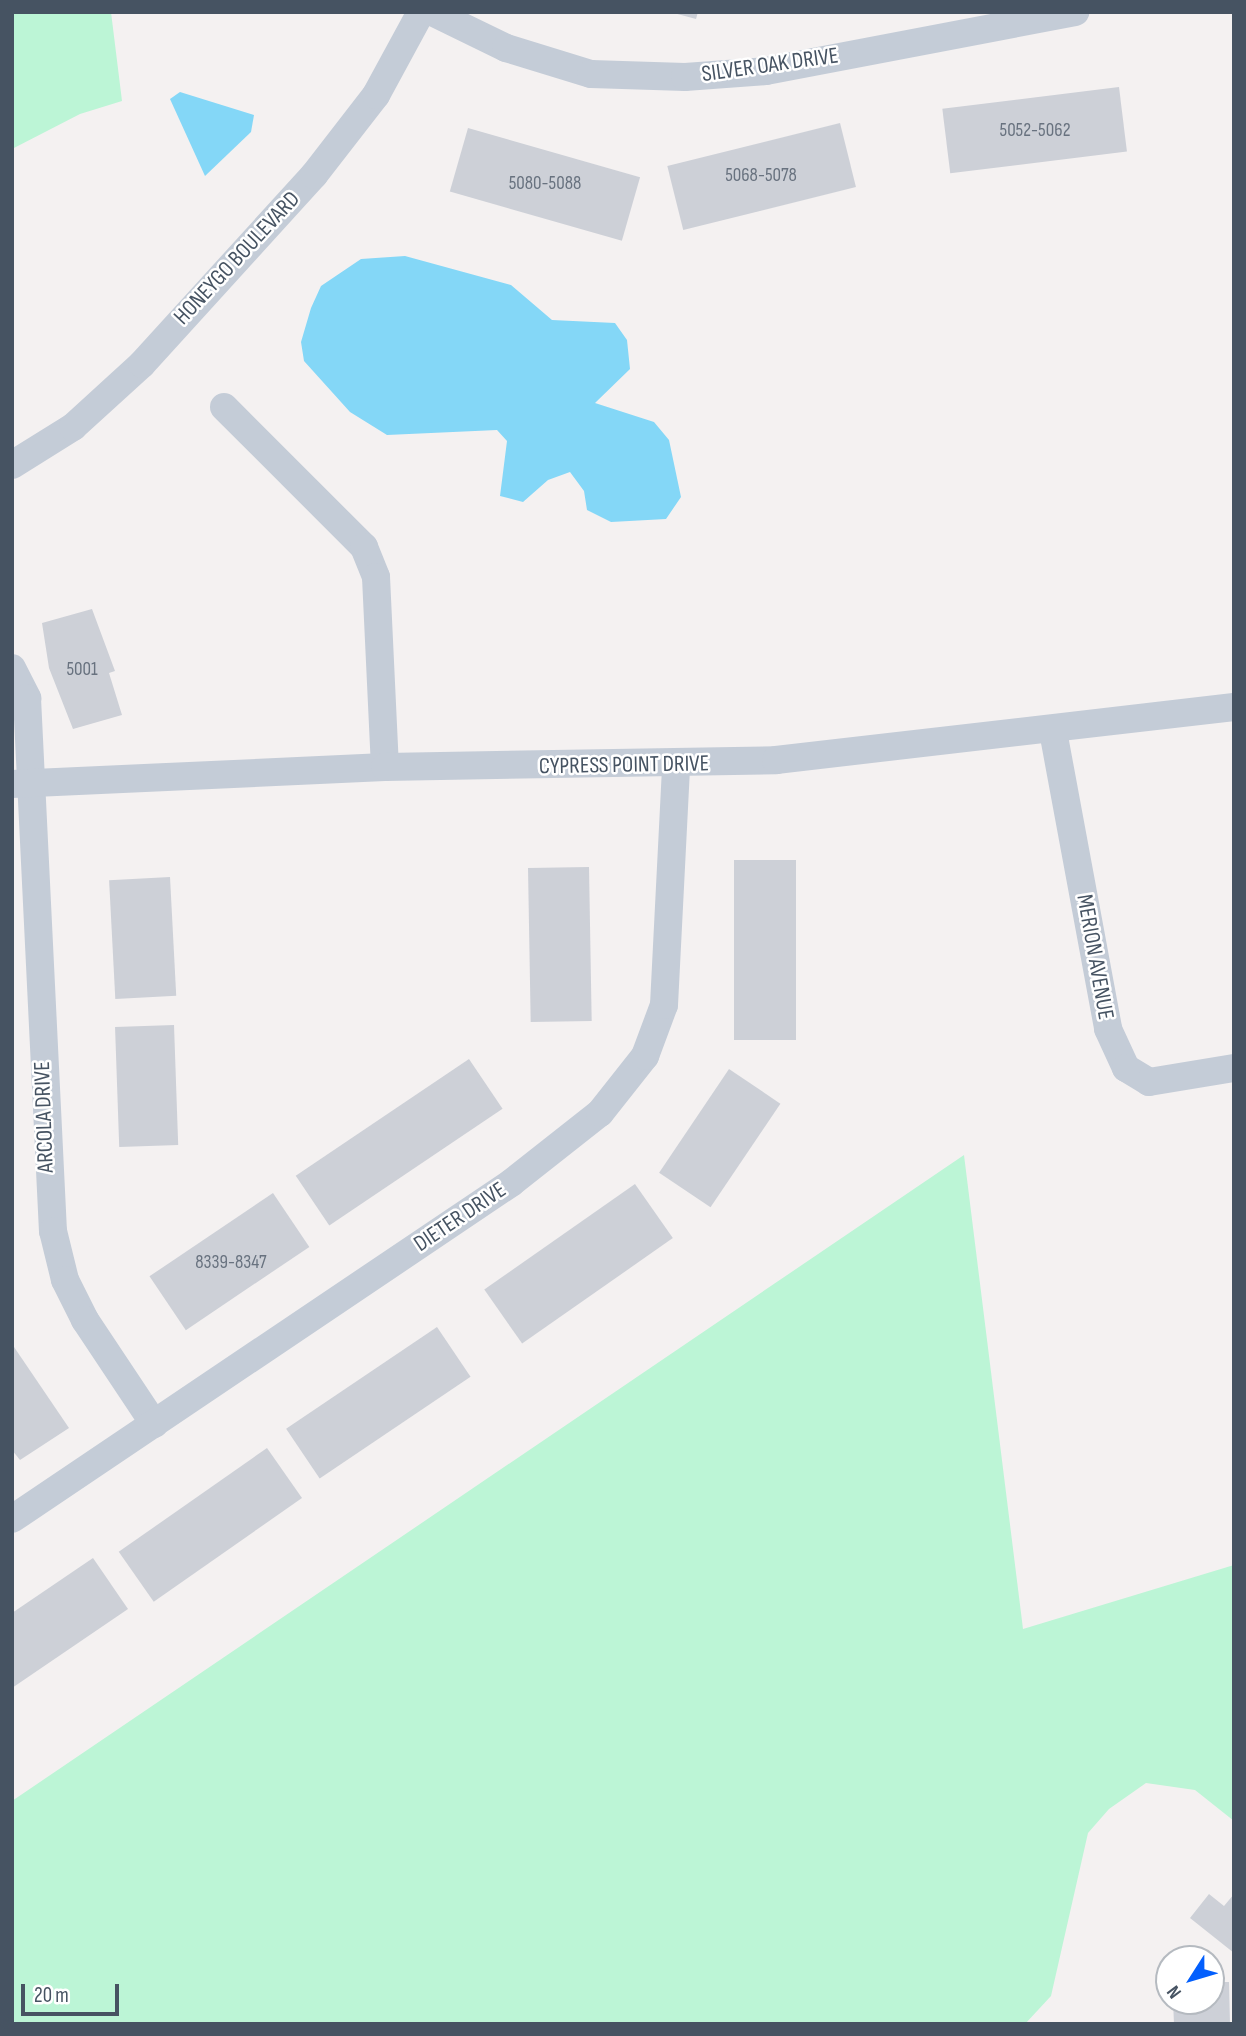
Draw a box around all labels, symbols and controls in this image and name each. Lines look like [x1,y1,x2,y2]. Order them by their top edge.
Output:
street label: SILVER OAK DRIVE [700,42,840,88]
house number: 5052-5062 [1000,120,1070,142]
house number: 5068-5078 [725,165,797,187]
house number: 5080-5088 [509,173,581,195]
street label: HONEYGO BOULEVARD [168,186,306,330]
house number: 5001 [66,659,98,681]
street label: CYPRESS POINT DRIVE [539,750,709,780]
street label: MERION AVENUE [1070,892,1120,1022]
street label: ARCOLA DRIVE [28,1061,60,1173]
street label: DIETER DRIVE [409,1176,511,1258]
house number: 8339-8347 [195,1252,267,1274]
north arrow [1155,1945,1225,2015]
scale bar [24,1969,122,2013]
text: N [1162,1981,1187,2003]
text: 20 m [34,1983,69,2008]

